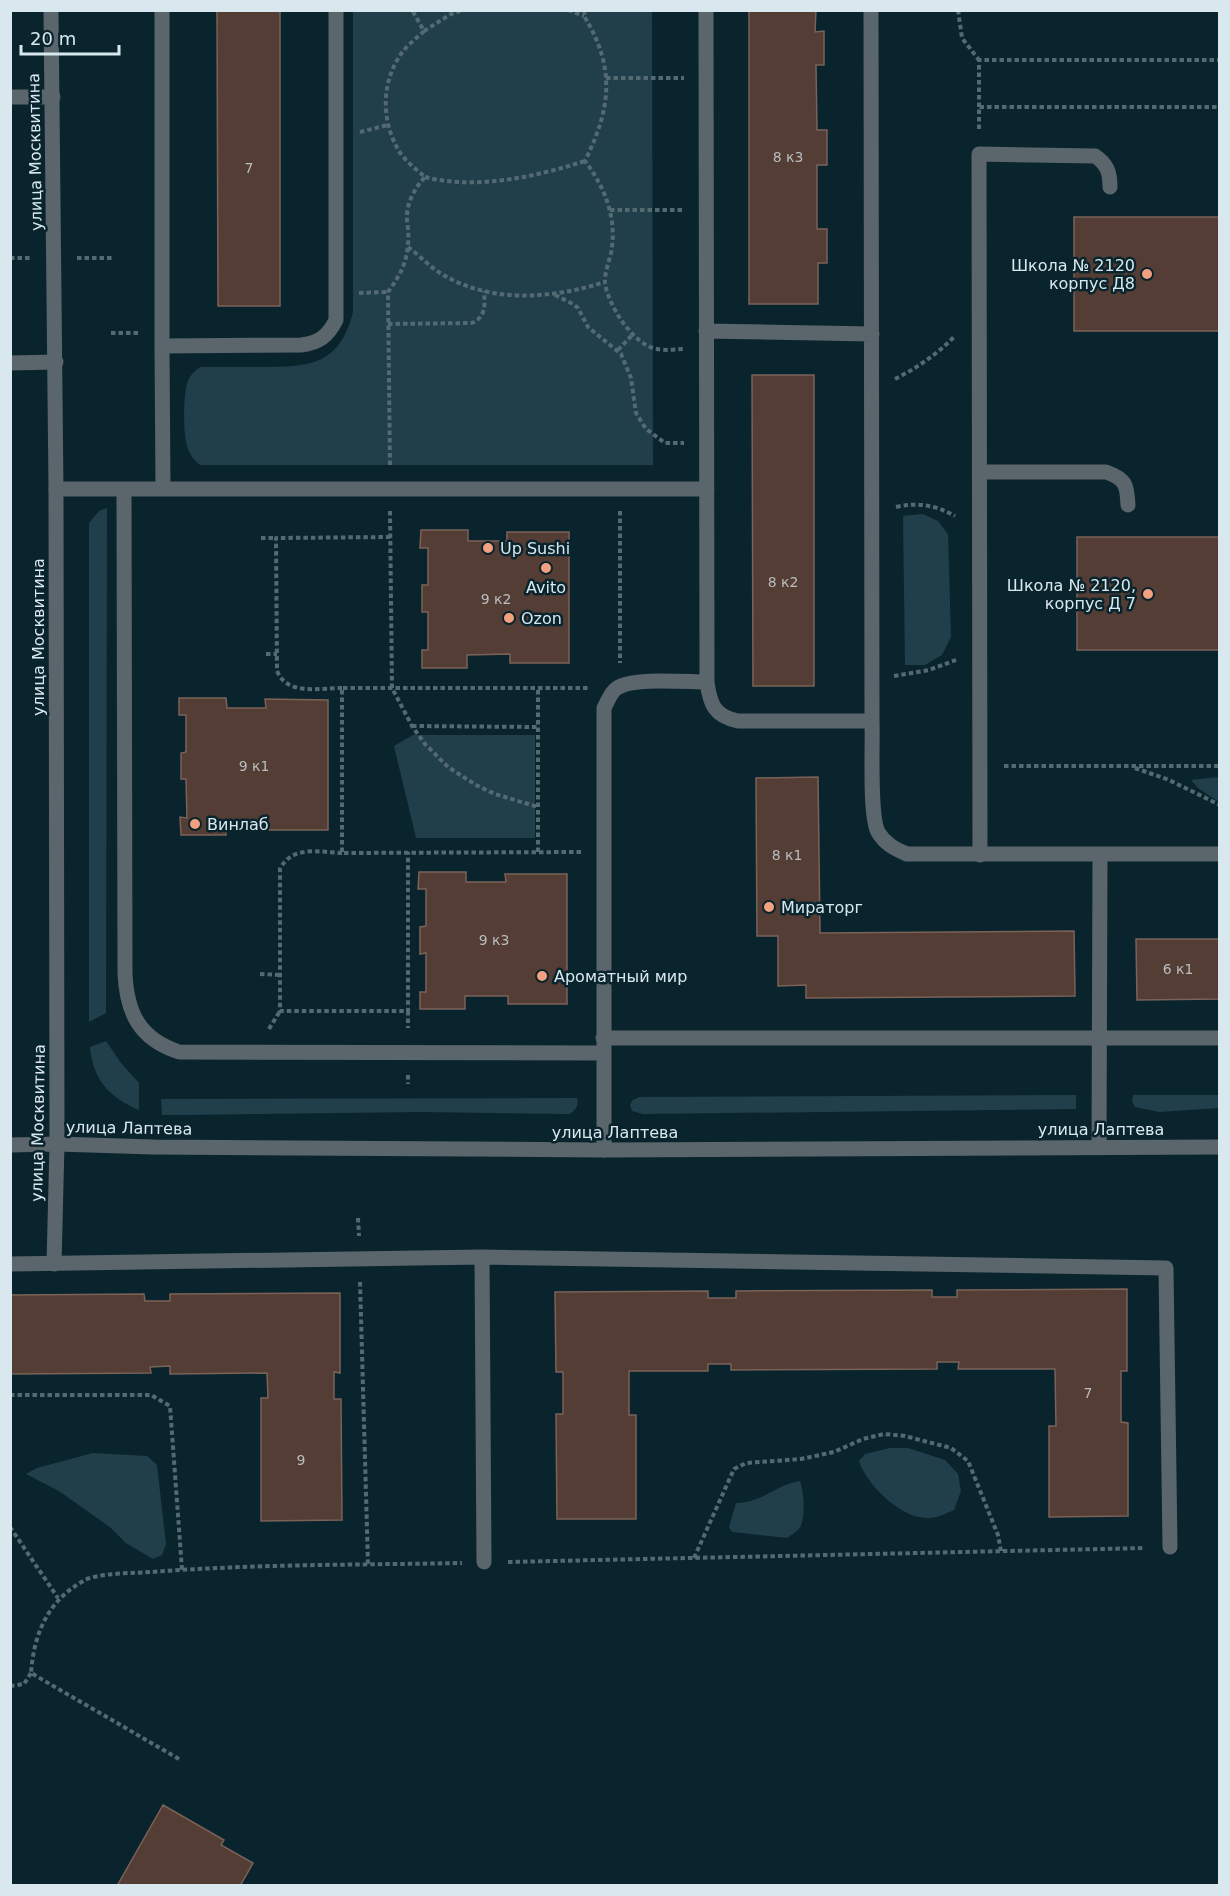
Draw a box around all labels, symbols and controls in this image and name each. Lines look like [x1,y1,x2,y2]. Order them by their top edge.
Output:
scale bar [21,18,118,56]
text: 20 m [30,28,76,49]
street label: улица Москвитина [24,73,46,231]
house number: 8 к3 [773,149,803,165]
house number: 7 [245,160,253,176]
place label: Школа № 2120 корпус Д8 [1011,256,1135,293]
marker: Школа № 2120 корпус Д8 [1140,267,1154,281]
place label: Up Sushi [500,539,570,558]
marker: Up Sushi [481,541,495,555]
street label: улица Москвитина [29,558,48,716]
marker: Avito [539,561,553,575]
house number: 8 к2 [768,574,798,590]
place label: Школа № 2120, корпус Д 7 [1007,576,1136,613]
place label: Avito [526,578,566,597]
marker: Школа № 2120, корпус Д 7 [1141,587,1155,601]
house number: 9 к2 [481,591,511,607]
place label: Ozon [521,609,562,628]
marker: Ozon [502,611,516,625]
house number: 9 к1 [239,758,269,774]
place label: Винлаб [207,815,269,834]
marker: Винлаб [188,817,202,831]
house number: 8 к1 [772,847,802,863]
place label: Мираторг [781,898,863,917]
marker: Мираторг [762,900,776,914]
house number: 9 к3 [479,932,509,948]
house number: 6 к1 [1163,961,1193,977]
place label: Ароматный мир [554,967,687,986]
marker: Ароматный мир [535,969,549,983]
street label: улица Москвитина [27,1044,49,1202]
street label: улица Лаптева [66,1117,192,1139]
street label: улица Лаптева [1038,1120,1164,1139]
street label: улица Лаптева [552,1123,678,1142]
house number: 7 [1084,1385,1092,1401]
house number: 9 [297,1452,305,1468]

